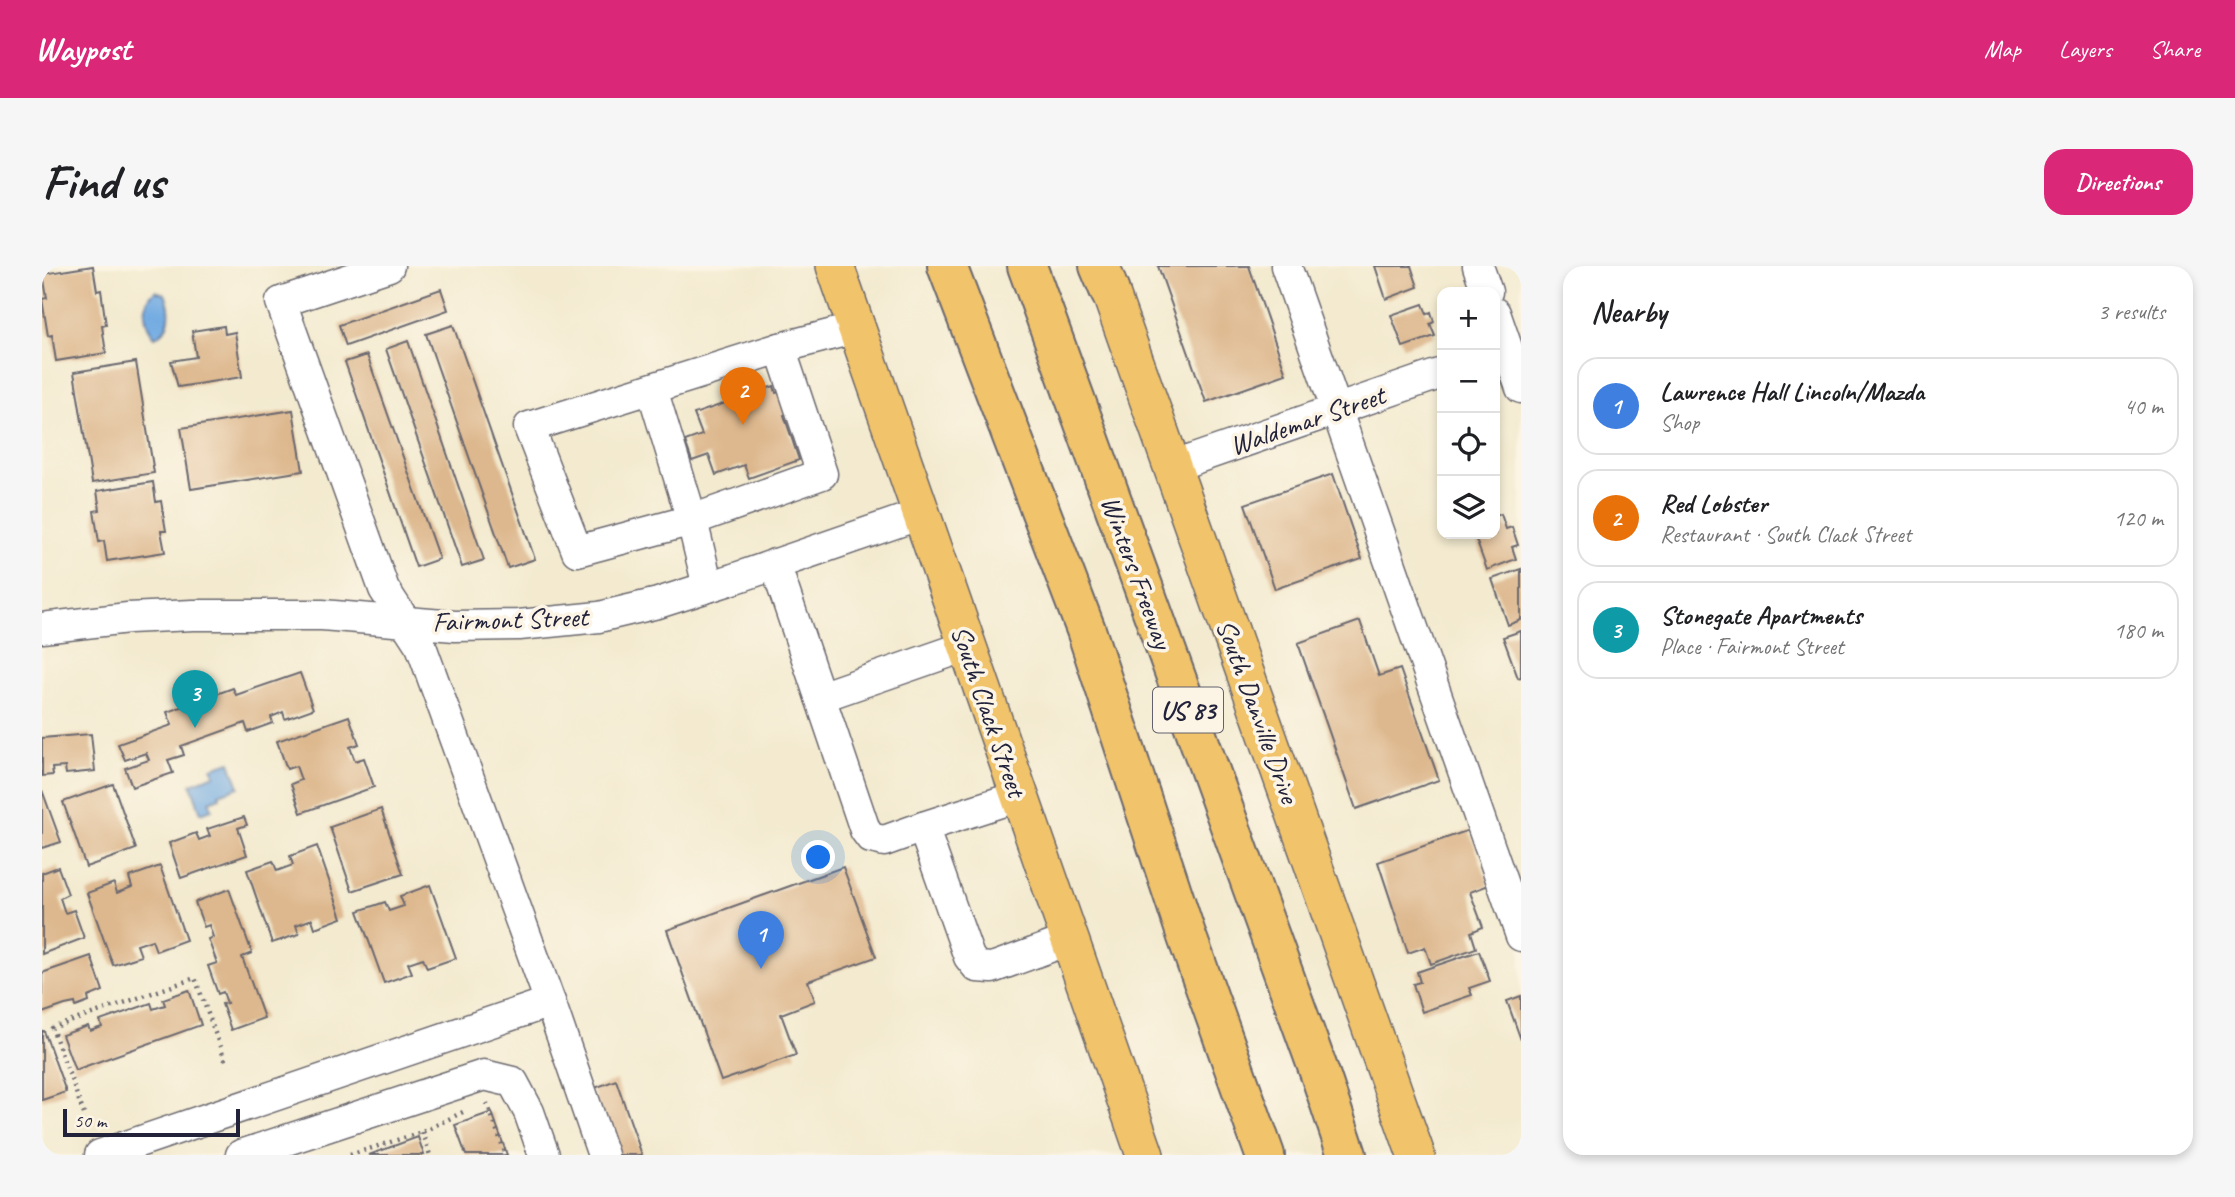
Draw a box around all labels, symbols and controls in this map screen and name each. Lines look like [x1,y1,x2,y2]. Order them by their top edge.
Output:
text: Waypost [35,28,131,70]
text: Map [1984,34,2021,64]
text: Layers [2059,34,2112,64]
text: Share [2150,34,2200,64]
button: Directions [2044,149,2193,215]
text: Find us [42,151,164,213]
map controls [1437,287,1500,539]
button: + [1437,287,1500,350]
text: Nearby [1591,293,1667,331]
text: 3 results [2098,297,2165,326]
button: − [1437,350,1500,413]
pin: 2 [720,367,766,425]
text: Lawrence Hall Lincoln/Mazda [1660,375,1924,408]
street label: Waldemar Street [1225,376,1392,463]
text: 1 [1611,392,1621,421]
text: 40 m [2124,392,2163,421]
text: Shop [1660,408,1699,437]
button: locate [1437,413,1500,476]
button: layers [1437,476,1500,539]
text: Red Lobster [1660,487,1767,520]
street label: Winters Freeway [1093,491,1182,655]
text: 2 [1611,504,1621,533]
text: 120 m [2114,504,2163,533]
text: Restaurant · South Clack Street [1660,520,1911,549]
street label: Fairmont Street [432,599,591,639]
text: Stonegate Apartments [1660,599,1862,632]
street label: South Danville Drive [1209,614,1308,809]
text: 3 [1611,616,1621,645]
text: 180 m [2114,616,2163,645]
street label: South Clack Street [943,621,1036,804]
text: Place · Fairmont Street [1660,632,1844,661]
pin: 3 [172,670,218,728]
road number: US 83 [1153,688,1223,732]
your location [801,840,835,874]
pin: 1 [738,911,784,969]
scale bar [63,1106,240,1138]
text: 50 m [74,1109,106,1133]

